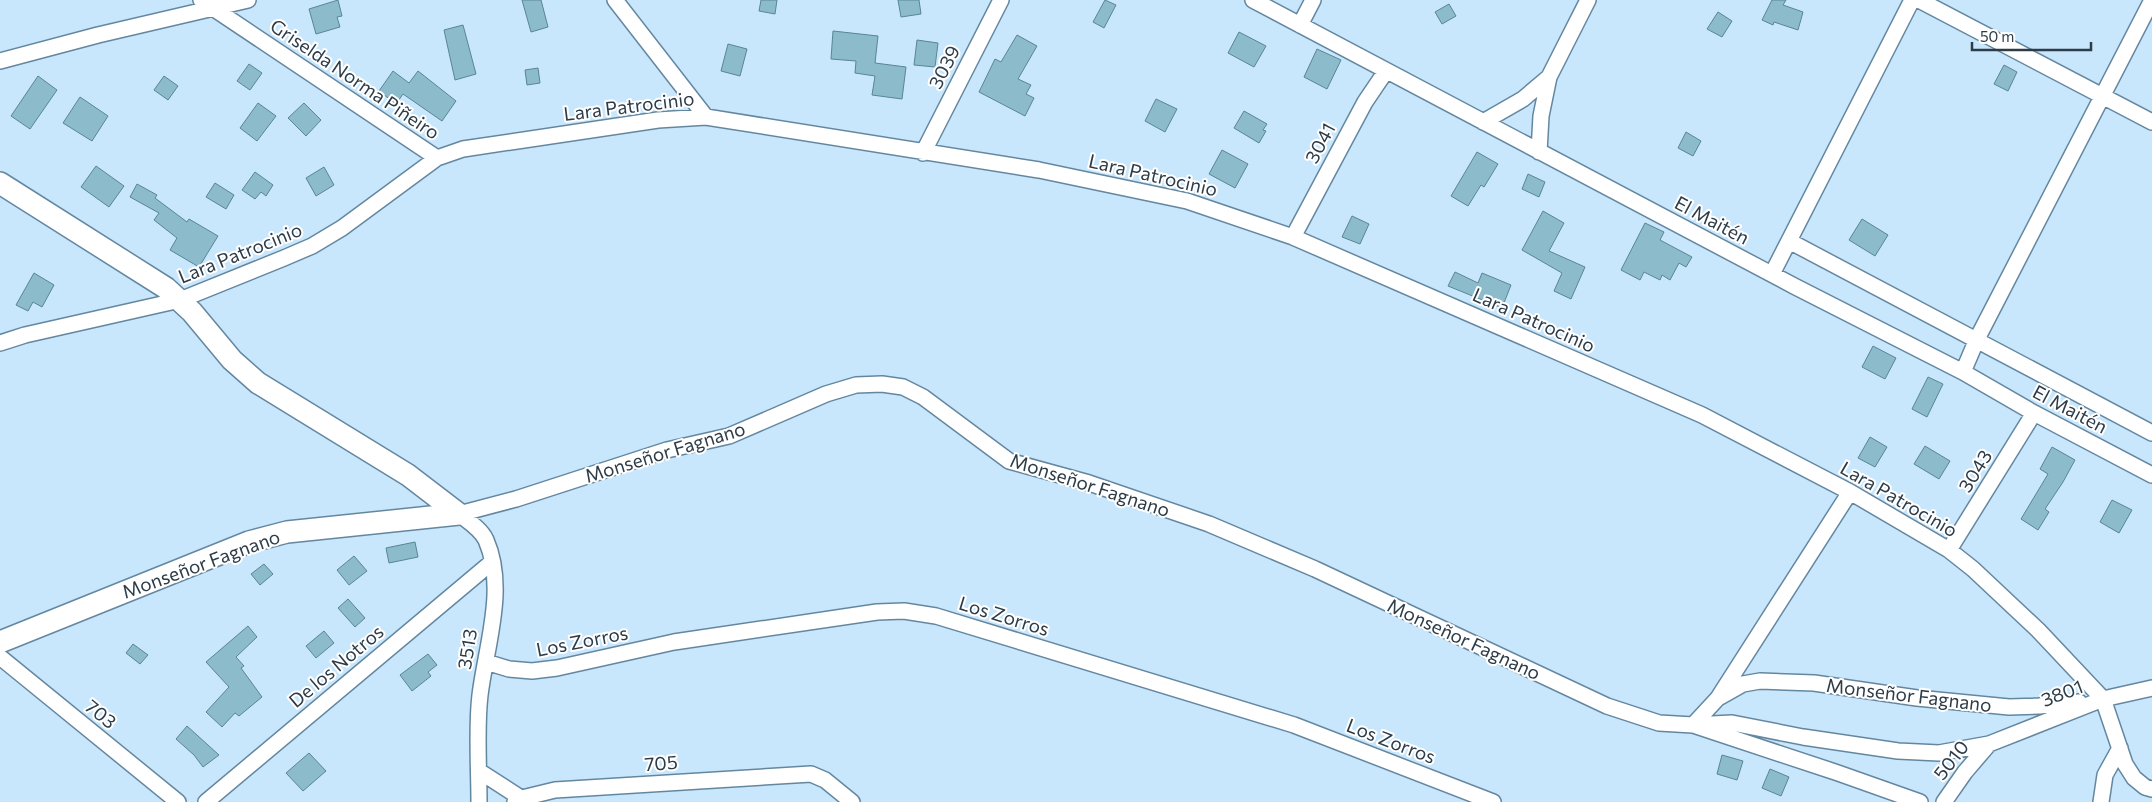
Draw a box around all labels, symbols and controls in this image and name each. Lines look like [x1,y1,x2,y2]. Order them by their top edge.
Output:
street label: Griselda Norma Piñeiro [266,13,444,144]
scale bar [1972,20,2091,52]
text: 50 m [1980,27,2014,45]
street label: 3039 [923,41,964,92]
street label: Lara Patrocinio [562,86,696,125]
street label: 3041 [1299,119,1340,167]
street label: Lara Patrocinio [1086,149,1220,201]
street label: El Maitén [1671,190,1753,249]
street label: Lara Patrocinio [175,217,305,288]
street label: Lara Patrocinio [1469,282,1599,357]
street label: El Maitén [2029,379,2111,438]
street label: Monseñor Fagnano [582,416,748,487]
street label: 3043 [1953,445,1996,496]
street label: Monseñor Fagnano [1007,448,1173,521]
street label: Lara Patrocinio [1837,456,1962,541]
street label: Monseñor Fagnano [119,524,283,603]
street label: Los Zorros [956,591,1052,640]
street label: Monseñor Fagnano [1384,593,1544,684]
street label: De los Notros [284,619,388,712]
street label: Los Zorros [534,620,630,661]
street label: 3513 [452,627,481,671]
street label: Monseñor Fagnano [1825,673,1993,716]
street label: 3801 [2038,674,2086,711]
street label: 703 [81,694,121,733]
street label: Los Zorros [1344,713,1439,768]
street label: 5010 [1928,735,1973,784]
street label: 705 [644,750,678,775]

